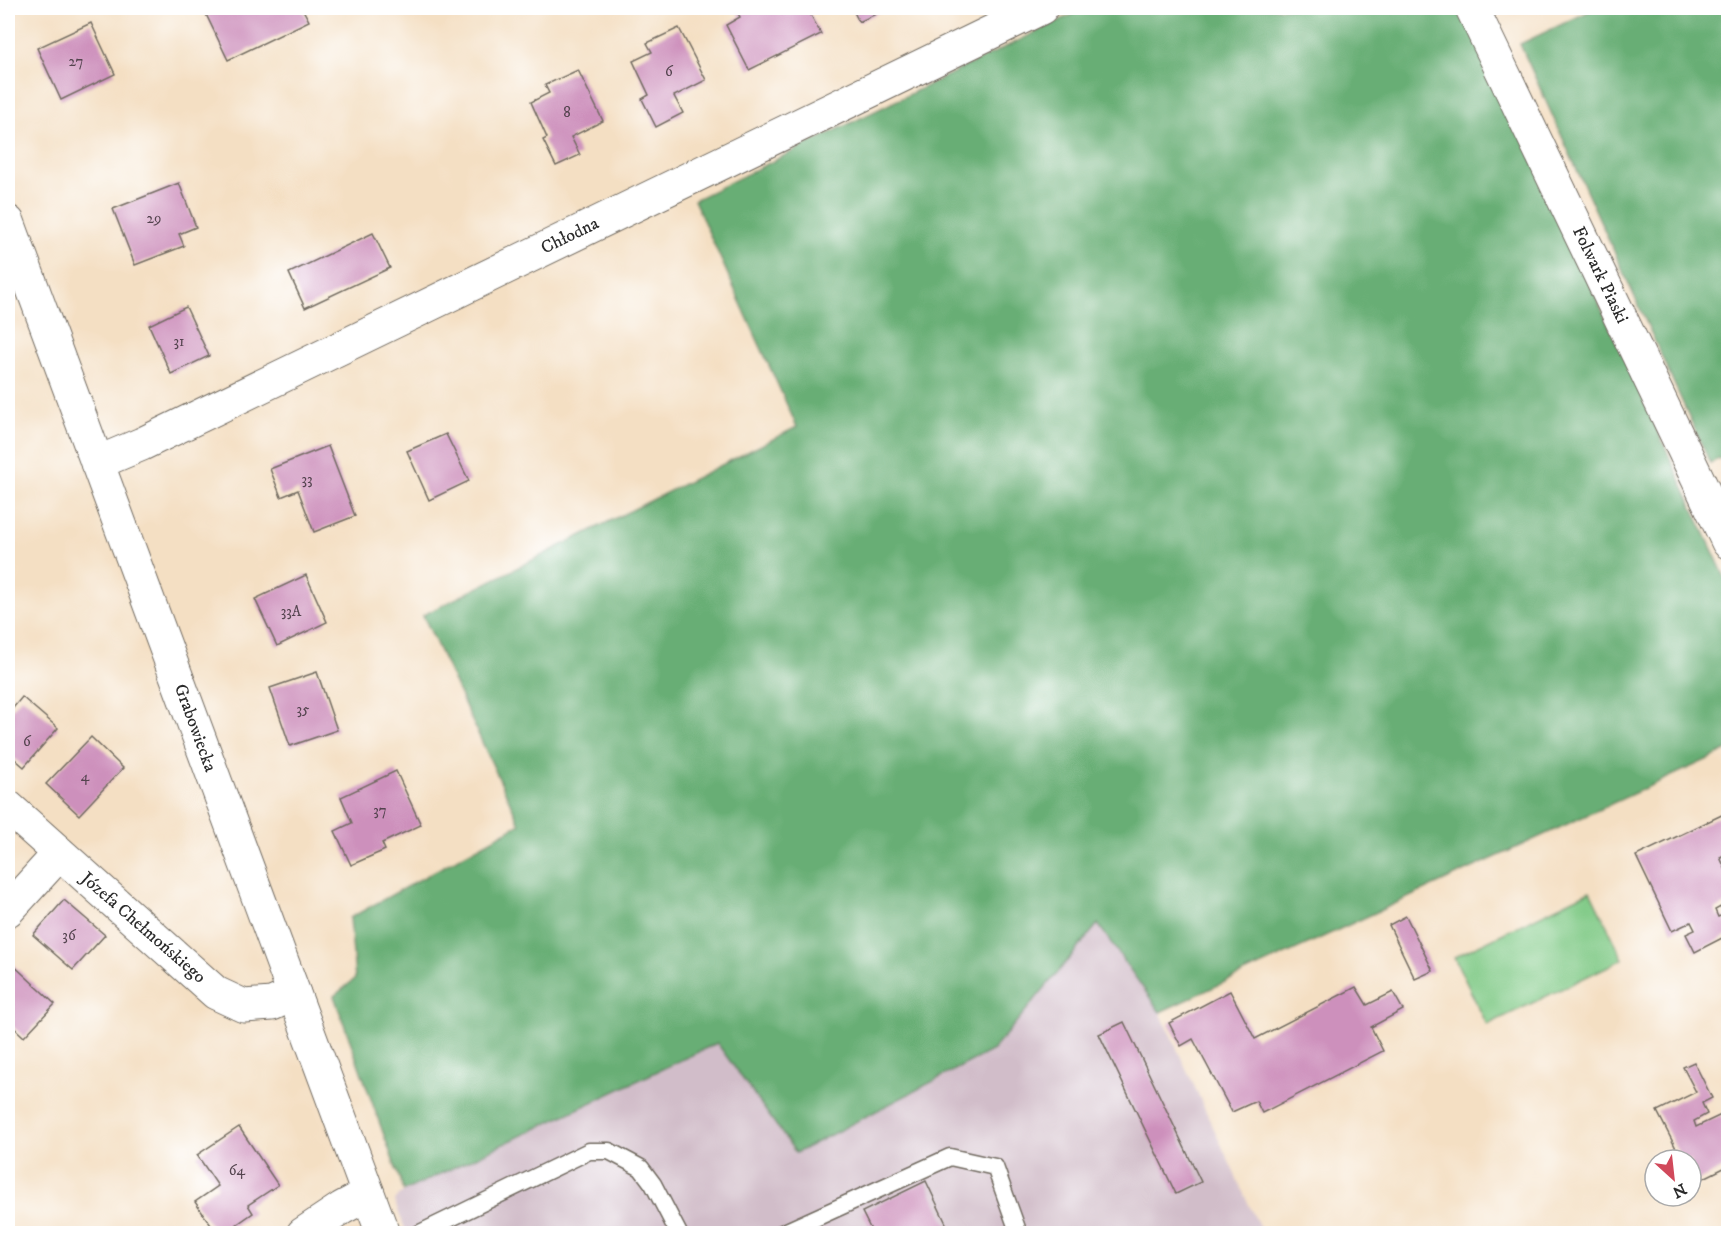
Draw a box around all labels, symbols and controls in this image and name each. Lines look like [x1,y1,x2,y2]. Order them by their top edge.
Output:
house number: 27 [69,52,84,71]
house number: 6 [665,62,674,81]
house number: 8 [563,103,571,122]
house number: 29 [147,209,161,228]
street label: Chłodna [538,212,603,259]
street label: Folwark Piaski [1567,223,1633,327]
house number: 31 [173,332,185,351]
house number: 33 [301,470,313,489]
house number: 33A [281,602,302,621]
street label: Grabowiecka [169,681,221,775]
house number: 35 [296,700,310,719]
house number: 6 [23,732,32,751]
house number: 4 [81,767,90,786]
house number: 37 [373,801,387,820]
street label: Józefa Chełmońskiego [74,866,210,988]
house number: 36 [62,926,77,945]
north arrow [1643,1148,1703,1208]
house number: 64 [229,1161,246,1180]
text: N [1669,1179,1690,1202]

